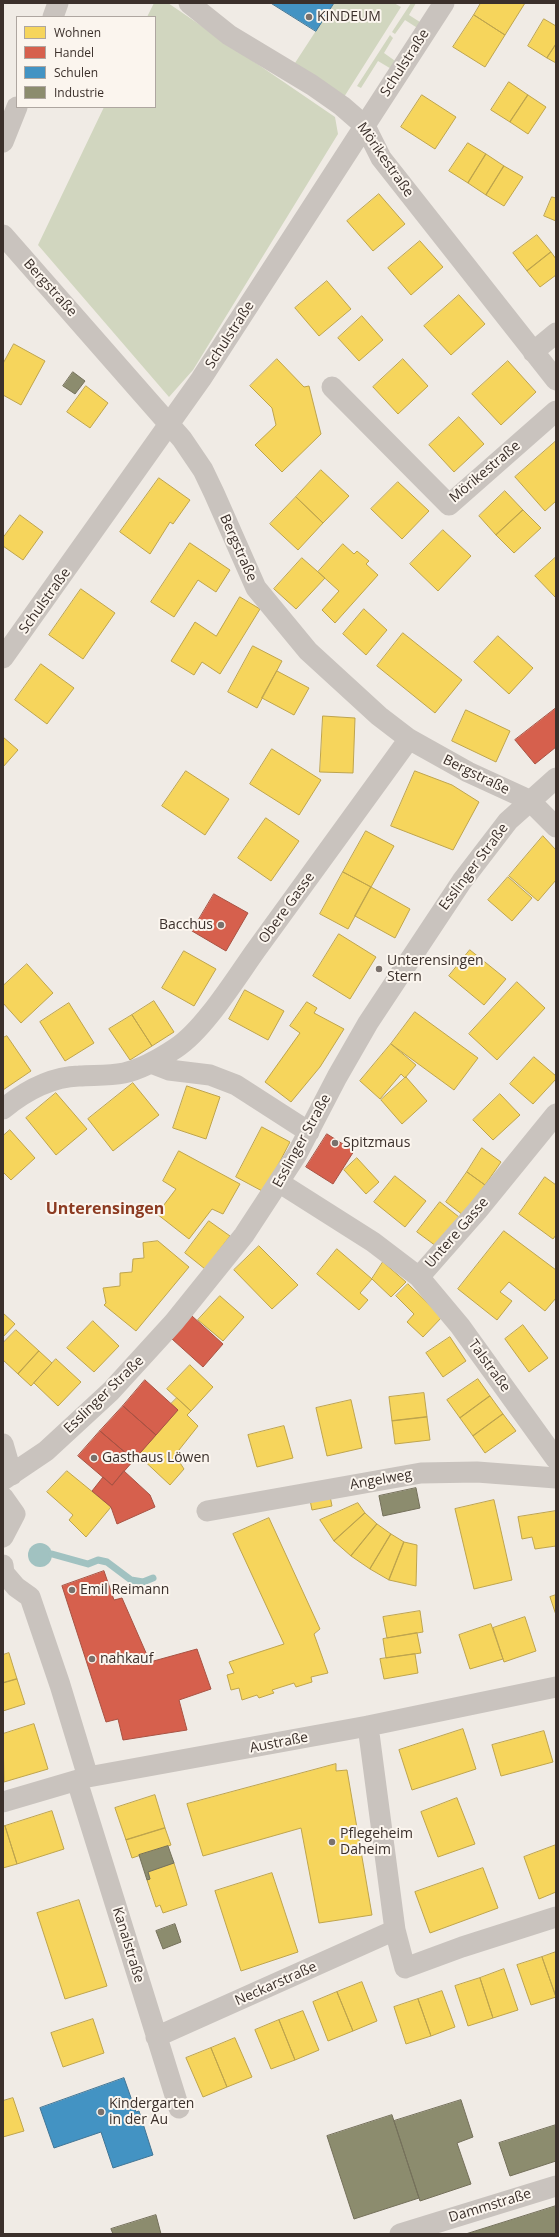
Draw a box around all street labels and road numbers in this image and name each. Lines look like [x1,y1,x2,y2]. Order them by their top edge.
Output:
street label: Schulstraße [377,26,433,100]
street label: Mörikestraße [353,119,417,201]
street label: Bergstraße [20,256,80,320]
street label: Schulstraße [202,298,258,372]
street label: Mörikestraße [446,438,524,506]
street label: Bergstraße [216,512,260,584]
street label: Schulstraße [16,565,74,637]
street label: Bergstraße [440,752,512,798]
street label: Esslinger Straße [436,820,512,914]
street label: Obere Gasse [256,869,318,947]
street label: Esslinger Straße [269,1091,335,1191]
street label: Untere Gasse [422,1194,492,1272]
street label: Talstraße [464,1336,514,1396]
street label: Esslinger Straße [61,1353,147,1437]
street label: Angelweg [349,1466,413,1494]
street label: Austraße [248,1729,310,1757]
street label: Kanalstraße [109,1905,147,1985]
street label: Neckarstraße [233,1958,319,2010]
street label: Dammstraße [447,2185,533,2227]

